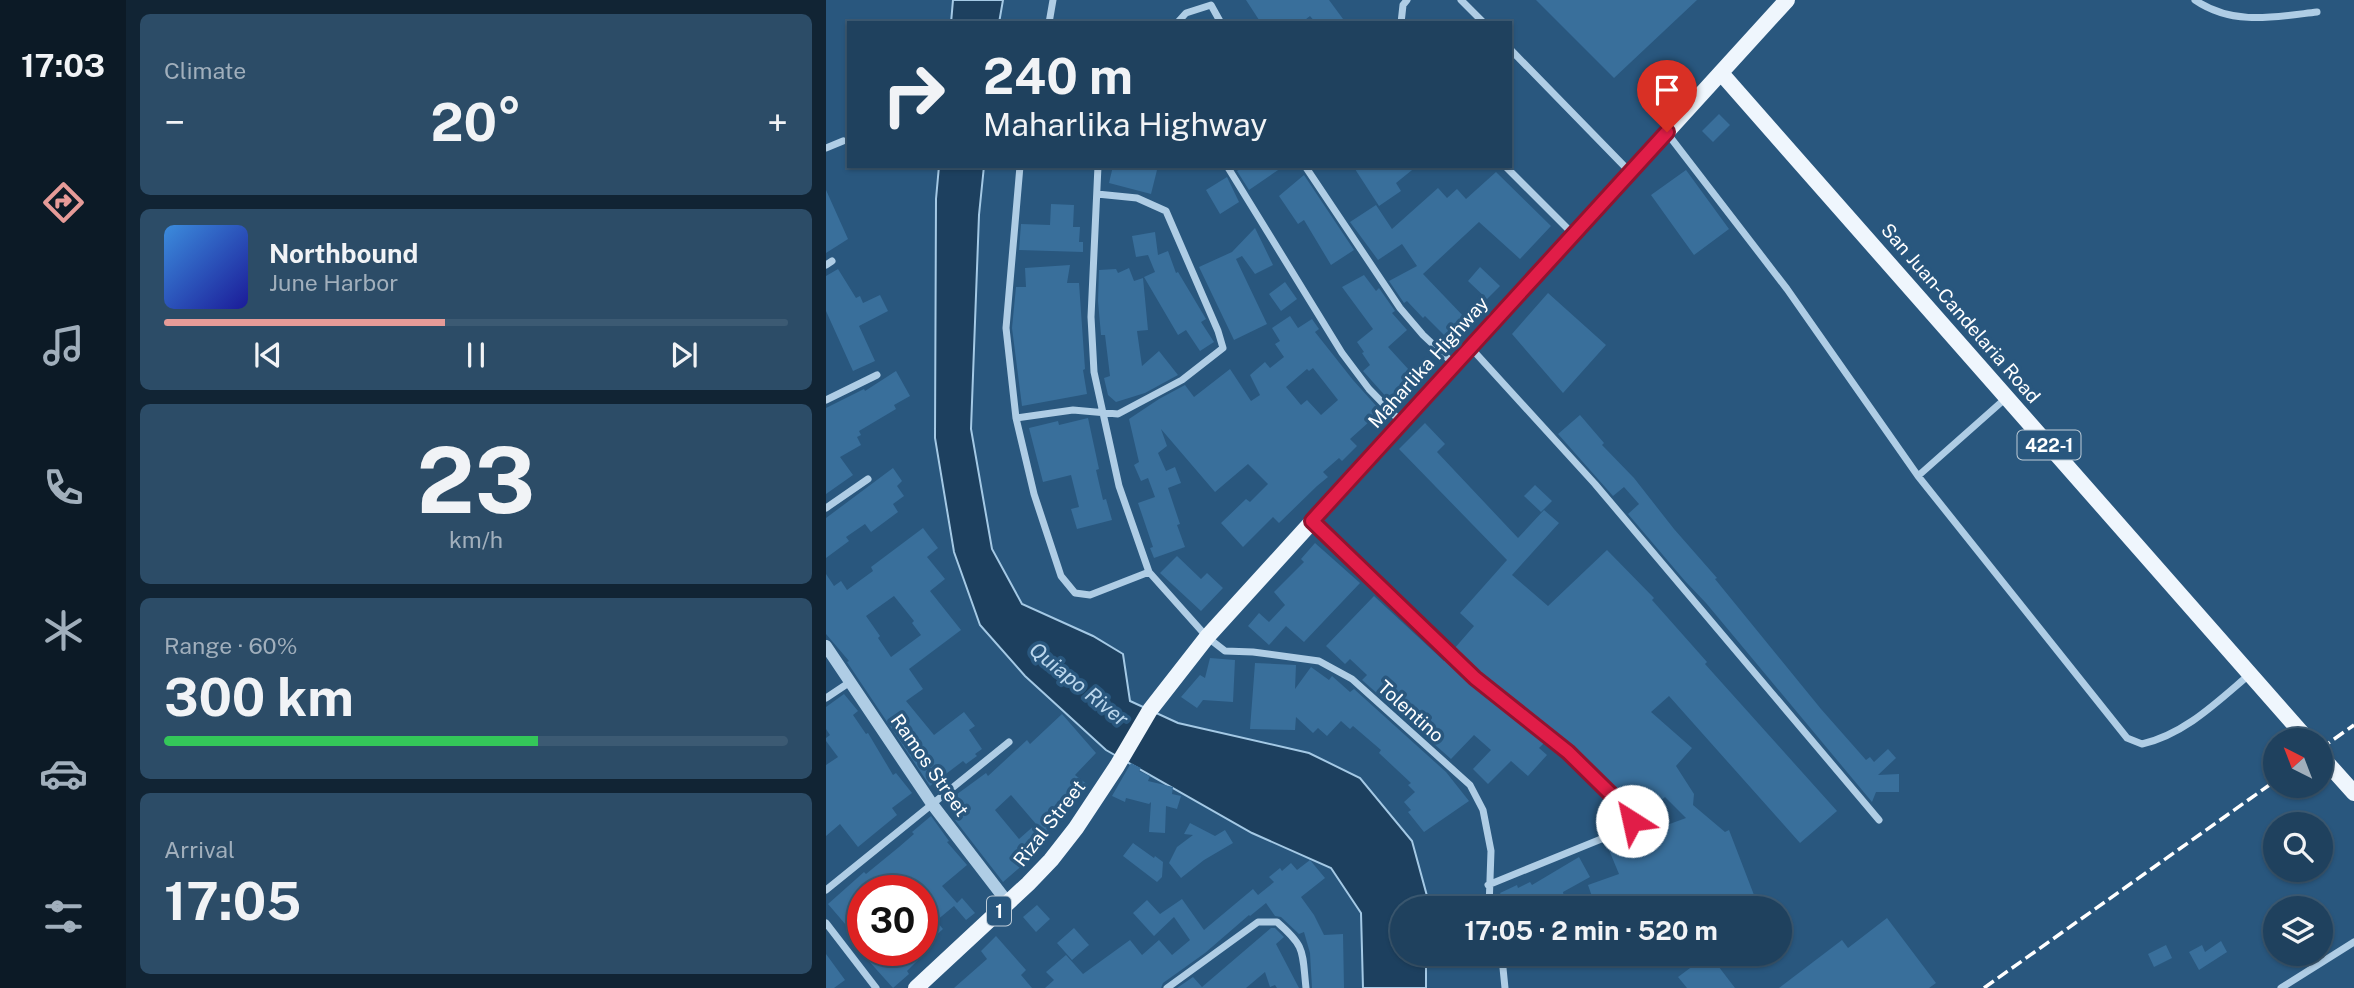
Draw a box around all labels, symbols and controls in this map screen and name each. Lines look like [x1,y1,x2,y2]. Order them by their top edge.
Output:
text: 17:03 [21,47,105,84]
text: 240 m [983,47,1133,105]
icon: right [868,49,959,140]
text: Climate [164,57,246,84]
pin [1637,60,1697,132]
icon: arrive [1648,71,1686,109]
text: 20° [430,92,522,153]
text: − [164,100,185,145]
text: + [767,100,788,145]
text: Maharlika Highway [983,106,1267,143]
icon: directions [39,178,88,227]
street label: San Juan-Candelaria Road [1877,219,2045,407]
text: Northbound [269,238,418,269]
text: June Harbor [269,269,398,296]
street label: Maharlika Highway [1363,292,1493,432]
icon: music [39,321,88,370]
icon: previous [249,336,287,374]
icon: pause [457,336,495,374]
icon: next [665,336,703,374]
text: 23 [417,427,535,533]
road number: 422-1 [2018,430,2080,460]
icon: phone [39,463,88,512]
text: km/h [449,526,503,553]
icon: climate [39,606,88,655]
text: Range · 60% [164,632,297,659]
water label: Quiapo River [1025,637,1134,732]
text: 300 km [164,667,354,728]
street label: Tolentino [1373,676,1449,746]
street label: Ramos Street [887,710,973,820]
north arrow [2263,728,2333,798]
map controls [2263,728,2333,966]
icon: car [39,749,88,798]
street label: Rizal Street [1009,776,1089,870]
position arrow [1595,784,1669,858]
button: search [2263,812,2333,882]
text: Arrival [164,836,235,863]
text: 17:05 [164,871,301,932]
speed limit sign: 30 [847,875,938,966]
icon: filters [39,892,88,941]
road number: 1 [987,896,1011,926]
button: layers [2263,896,2333,966]
text: 17:05 · 2 min · 520 m [1464,915,1718,946]

